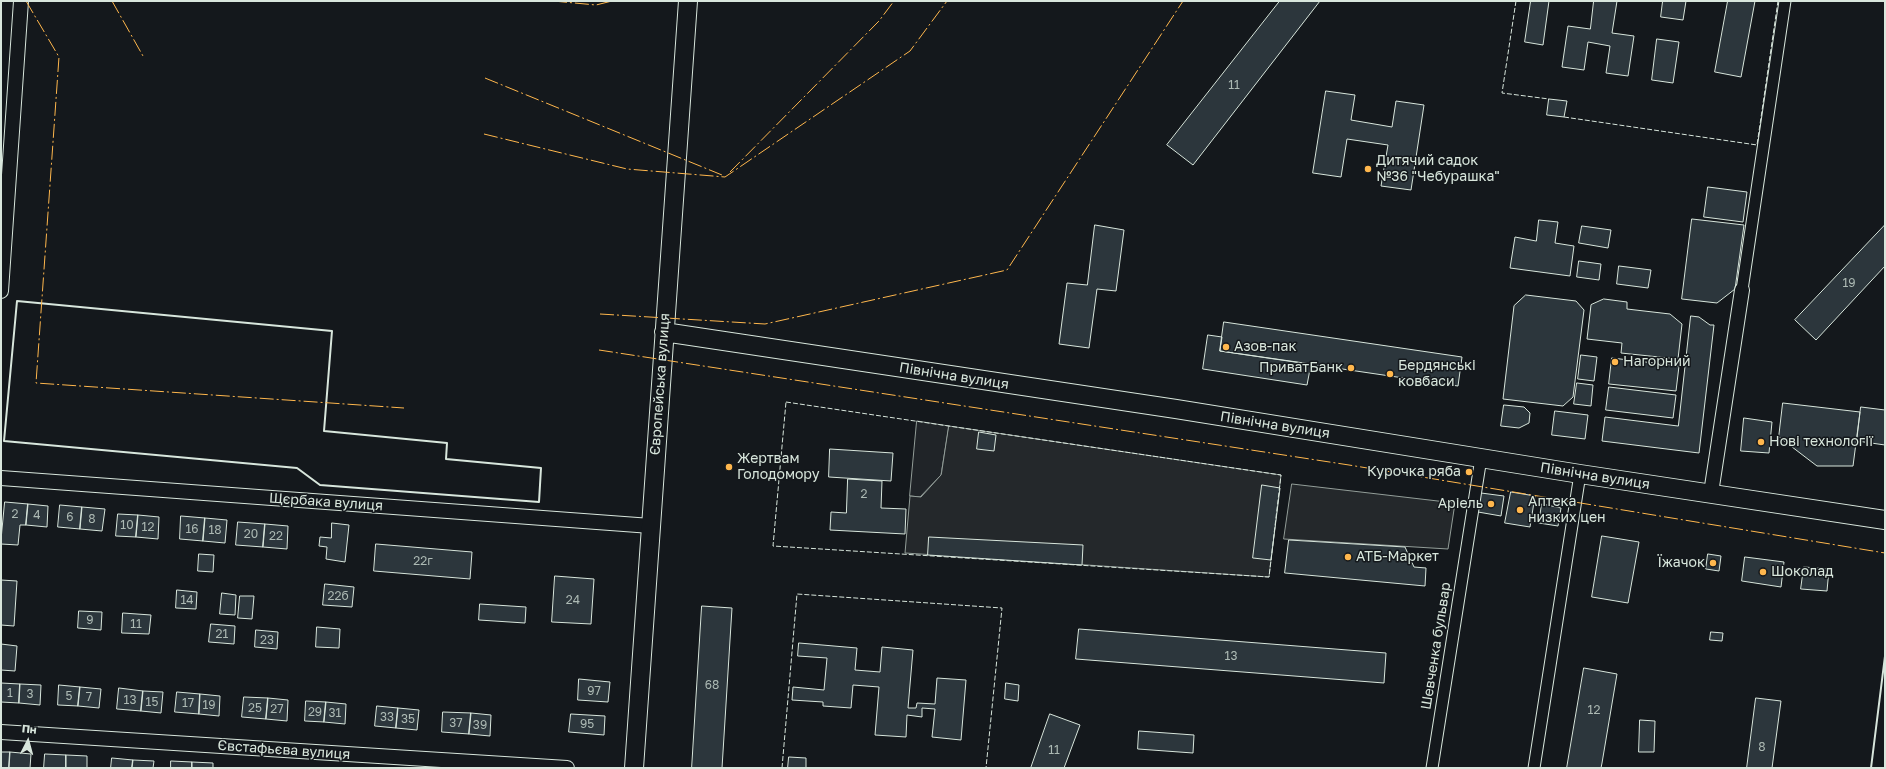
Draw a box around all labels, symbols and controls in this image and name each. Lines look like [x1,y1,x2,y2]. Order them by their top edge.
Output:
house number: 11 [1228,78,1240,92]
place label: Дитячий садок №36 "Чебурашка" [1376,153,1500,186]
marker: Дитячий садок №36 "Чебурашка" [1363,164,1373,174]
house number: 19 [1842,276,1856,290]
street label: Європейська вулиця [647,312,673,456]
place label: Азов-пак [1234,339,1296,355]
marker: Азов-пак [1221,342,1231,352]
place label: Нагорний [1623,354,1690,370]
marker: Нагорний [1610,357,1620,367]
place label: Бердянські ковбаси [1398,358,1476,390]
street label: Північна вулиця [898,359,1010,393]
place label: ПриватБанк [1259,360,1343,376]
marker: ПриватБанк [1346,363,1356,373]
marker: Бердянські ковбаси [1385,369,1395,379]
street label: Північна вулиця [1219,408,1331,442]
place label: Нові технології [1769,434,1873,450]
marker: Нові технології [1756,437,1766,447]
place label: Жертвам Голодомору [737,451,820,484]
street label: Північна вулиця [1539,459,1651,493]
marker: Жертвам Голодомору [724,462,734,472]
place label: Курочка ряба [1367,464,1461,480]
marker: Курочка ряба [1464,467,1474,477]
house number: 2 [861,487,867,501]
street label: Щєрбака вулиця [268,490,384,514]
place label: Аптека низких цен [1528,494,1606,526]
place label: Аріель [1438,496,1483,512]
marker: Аріель [1486,499,1496,509]
marker: Аптека низких цен [1515,505,1525,515]
house number: 2 [12,507,18,521]
house number: 4 [33,508,41,522]
house number: 6 [66,510,74,524]
house number: 8 [88,512,96,526]
house number: 10 [120,518,134,532]
house number: 12 [142,520,154,534]
house number: 16 [185,522,199,536]
house number: 18 [208,523,222,537]
house number: 20 [244,527,258,541]
house number: 22 [269,529,283,543]
place label: АТБ-Маркет [1356,549,1439,565]
marker: АТБ-Маркет [1343,552,1353,562]
house number: 22г [413,554,433,568]
place label: Їжачок [1657,555,1705,571]
marker: Їжачок [1708,558,1718,568]
place label: Шоколад [1771,564,1834,580]
marker: Шоколад [1758,567,1768,577]
street label: Шевченка бульвар [1418,581,1454,711]
house number: 22б [327,589,349,603]
house number: 14 [180,593,194,607]
house number: 24 [566,593,580,607]
house number: 9 [86,613,94,627]
house number: 11 [130,617,142,631]
house number: 21 [216,627,228,641]
house number: 23 [260,633,274,647]
house number: 13 [1225,649,1237,663]
house number: 68 [705,678,719,692]
house number: 97 [587,684,601,698]
house number: 1 [7,686,13,700]
house number: 3 [26,687,34,701]
house number: 5 [66,689,72,703]
house number: 7 [86,690,92,704]
house number: 13 [124,693,136,707]
house number: 15 [146,695,158,709]
house number: 17 [182,696,194,710]
house number: 19 [202,698,216,712]
house number: 25 [248,701,262,715]
house number: 27 [270,702,284,716]
house number: 12 [1588,703,1600,717]
house number: 29 [308,705,322,719]
house number: 31 [329,706,341,720]
house number: 33 [380,710,394,724]
house number: 35 [401,712,415,726]
house number: 37 [449,716,463,730]
house number: 95 [580,717,594,731]
house number: 39 [473,718,487,732]
north arrow [8,721,48,761]
text: Пн [21,721,37,736]
street label: Євстафьєва вулиця [217,737,351,763]
house number: 8 [1758,740,1766,754]
house number: 11 [1048,743,1060,757]

